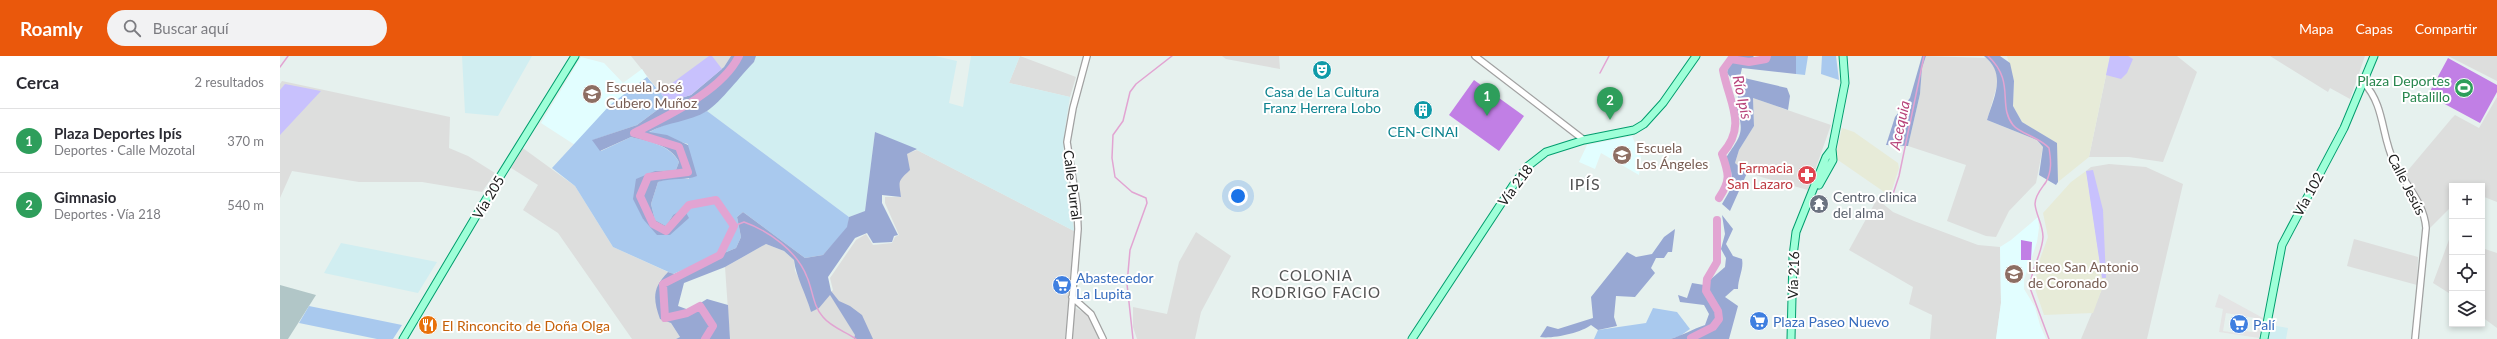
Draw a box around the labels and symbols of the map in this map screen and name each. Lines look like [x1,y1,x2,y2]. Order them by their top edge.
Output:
theatre icon: Casa de La Cultura Franz Herrera Lobo [1311,59,1333,81]
place label: Plaza Deportes Patalillo [2357,72,2450,105]
water label: Río Ipís [1730,73,1756,121]
sports icon: Plaza Deportes Patalillo [2453,77,2475,99]
place label: Escuela José Cubero Muñoz [606,78,697,111]
school or university icon: Escuela José Cubero Muñoz [581,83,603,105]
place label: Casa de La Cultura Franz Herrera Lobo [1263,83,1381,116]
pin: 1 [1474,83,1500,116]
pin: 2 [1597,87,1623,120]
water label: Acequia [1885,98,1913,152]
building icon: CEN-CINAI [1412,99,1434,121]
place label: CEN-CINAI [1388,123,1458,140]
place label: Escuela Los Ángeles [1636,139,1708,172]
school or university icon: Escuela Los Ángeles [1611,144,1633,166]
street label: Calle Purral [1060,149,1086,221]
street label: Calle Jesús [2384,151,2430,217]
place label: Farmacia San Lazaro [1727,159,1793,192]
street label: Vía 218 [1494,161,1536,209]
pharmacy icon: Farmacia San Lazaro [1796,164,1818,186]
street label: Vía 102 [2289,169,2327,219]
street label: Vía 205 [468,172,508,222]
district label: IPÍS [1569,174,1601,193]
your location [1228,186,1248,206]
place label: Centro clinica del alma [1833,188,1917,221]
temple icon: Centro clinica del alma [1808,193,1830,215]
street label: Vía 216 [1784,251,1802,299]
place label: Liceo San Antonio de Coronado [2028,258,2139,291]
school or university icon: Liceo San Antonio de Coronado [2003,263,2025,285]
district label: COLONIA RODRIGO FACIO [1251,266,1381,301]
place label: Abastecedor La Lupita [1076,269,1154,302]
supermarket icon: Abastecedor La Lupita [1051,274,1073,296]
supermarket icon: Plaza Paseo Nuevo [1748,310,1770,332]
place label: Plaza Paseo Nuevo [1773,313,1889,330]
supermarket icon: Palí [2228,313,2250,335]
restaurant icon: El Rinconcito de Doña Olga [417,314,439,336]
place label: Palí [2253,316,2275,333]
place label: El Rinconcito de Doña Olga [442,317,610,334]

